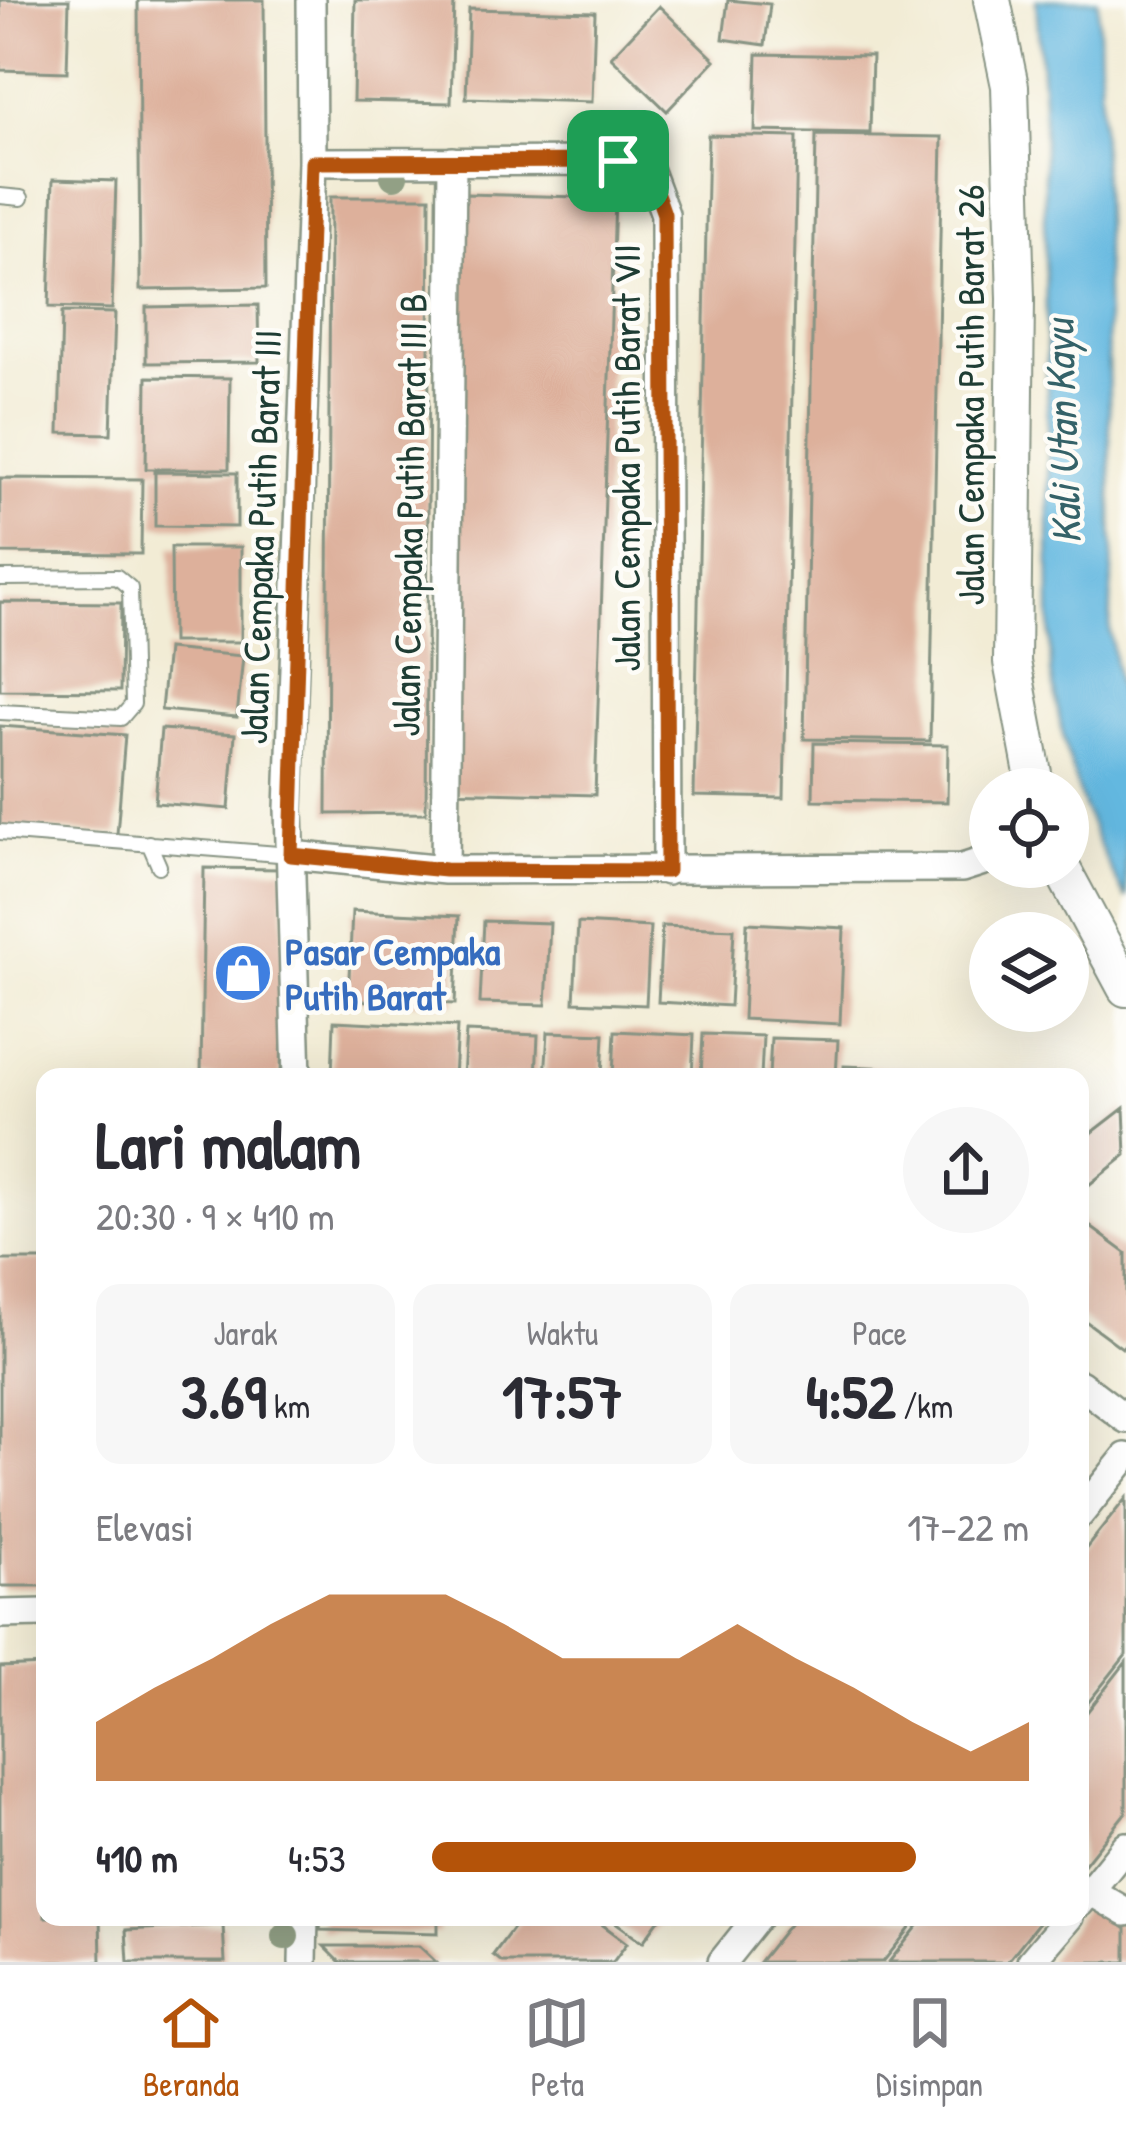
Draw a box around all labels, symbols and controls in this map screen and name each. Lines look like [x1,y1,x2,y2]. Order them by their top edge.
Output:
pin [567,110,669,212]
icon: arrive [585,128,651,194]
street label: Jalan Cempaka Putih Barat 26 [943,184,996,606]
street label: Jalan Cempaka Putih Barat VII [599,244,652,672]
street label: Jalan Cempaka Putih Barat III B [378,293,439,737]
water label: Kali Utan Kayu [1029,316,1094,545]
street label: Jalan Cempaka Putih Barat III [226,329,293,745]
map controls [969,768,1089,1032]
button: locate [969,768,1089,888]
button: layers [969,912,1089,1032]
place label: Pasar Cempaka Putih Barat [285,924,501,1022]
shop icon: Pasar Cempaka Putih Barat [212,942,274,1004]
text: Lari malam [96,1099,361,1189]
button: share [903,1107,1029,1233]
text: 20:30 · 9 × 410 m [96,1189,335,1242]
text: Jarak [213,1311,278,1355]
text: Waktu [527,1311,598,1355]
text: Pace [852,1311,907,1355]
text: 3.69 [181,1355,266,1437]
text: 17:57 [502,1355,623,1437]
text: 4:52 [806,1355,896,1437]
text: km [266,1384,310,1428]
text: /km [896,1384,953,1428]
text: Elevasi [96,1500,194,1553]
text: 17–22 m [907,1500,1029,1553]
text: 410 m [96,1831,178,1884]
text: 4:53 [288,1831,346,1884]
tab: Beranda [143,1990,239,2106]
tab: Peta [524,1990,590,2106]
tab: Disimpan [876,1990,983,2106]

